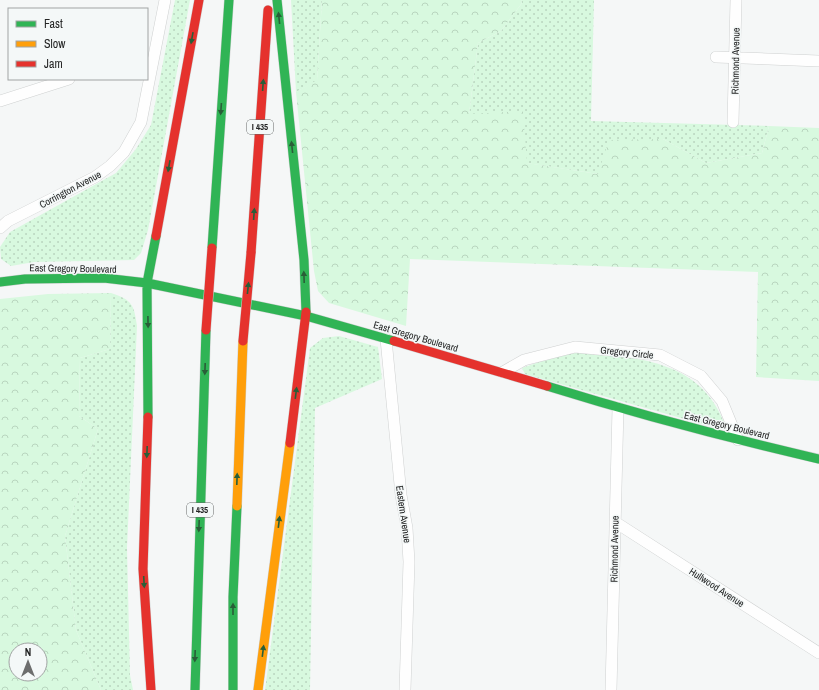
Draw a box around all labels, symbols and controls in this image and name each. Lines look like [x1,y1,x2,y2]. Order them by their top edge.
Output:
legend [8,8,148,80]
one-way arrow [275,12,282,24]
text: Fast [44,16,63,32]
street label: Richmond Avenue [728,27,743,95]
one-way arrow [189,32,195,44]
text: Slow [44,36,66,52]
text: Jam [44,56,63,72]
one-way arrow [260,79,267,91]
one-way arrow [218,103,225,115]
road number: I 435 [247,120,273,134]
one-way arrow [289,141,296,153]
one-way arrow [165,160,171,172]
street label: Corrington Avenue [37,167,104,211]
one-way arrow [251,208,258,220]
street label: East Gregory Boulevard [29,261,117,276]
one-way arrow [301,271,308,283]
one-way arrow [245,282,251,294]
one-way arrow [145,316,151,329]
street label: East Gregory Boulevard [372,318,460,355]
street label: Gregory Circle [600,343,655,362]
one-way arrow [201,363,208,375]
one-way arrow [293,387,299,399]
street label: East Gregory Boulevard [683,409,771,442]
one-way arrow [144,446,150,459]
one-way arrow [234,473,241,485]
street label: Eastern Avenue [393,485,414,544]
road number: I 435 [187,503,213,517]
street label: Richmond Avenue [607,515,622,583]
one-way arrow [276,516,283,528]
one-way arrow [196,520,202,533]
street label: Hullwood Avenue [687,565,747,610]
one-way arrow [141,576,147,589]
one-way arrow [230,602,236,615]
north arrow [8,642,48,682]
text: N [25,645,31,659]
one-way arrow [260,645,266,657]
one-way arrow [192,650,199,662]

